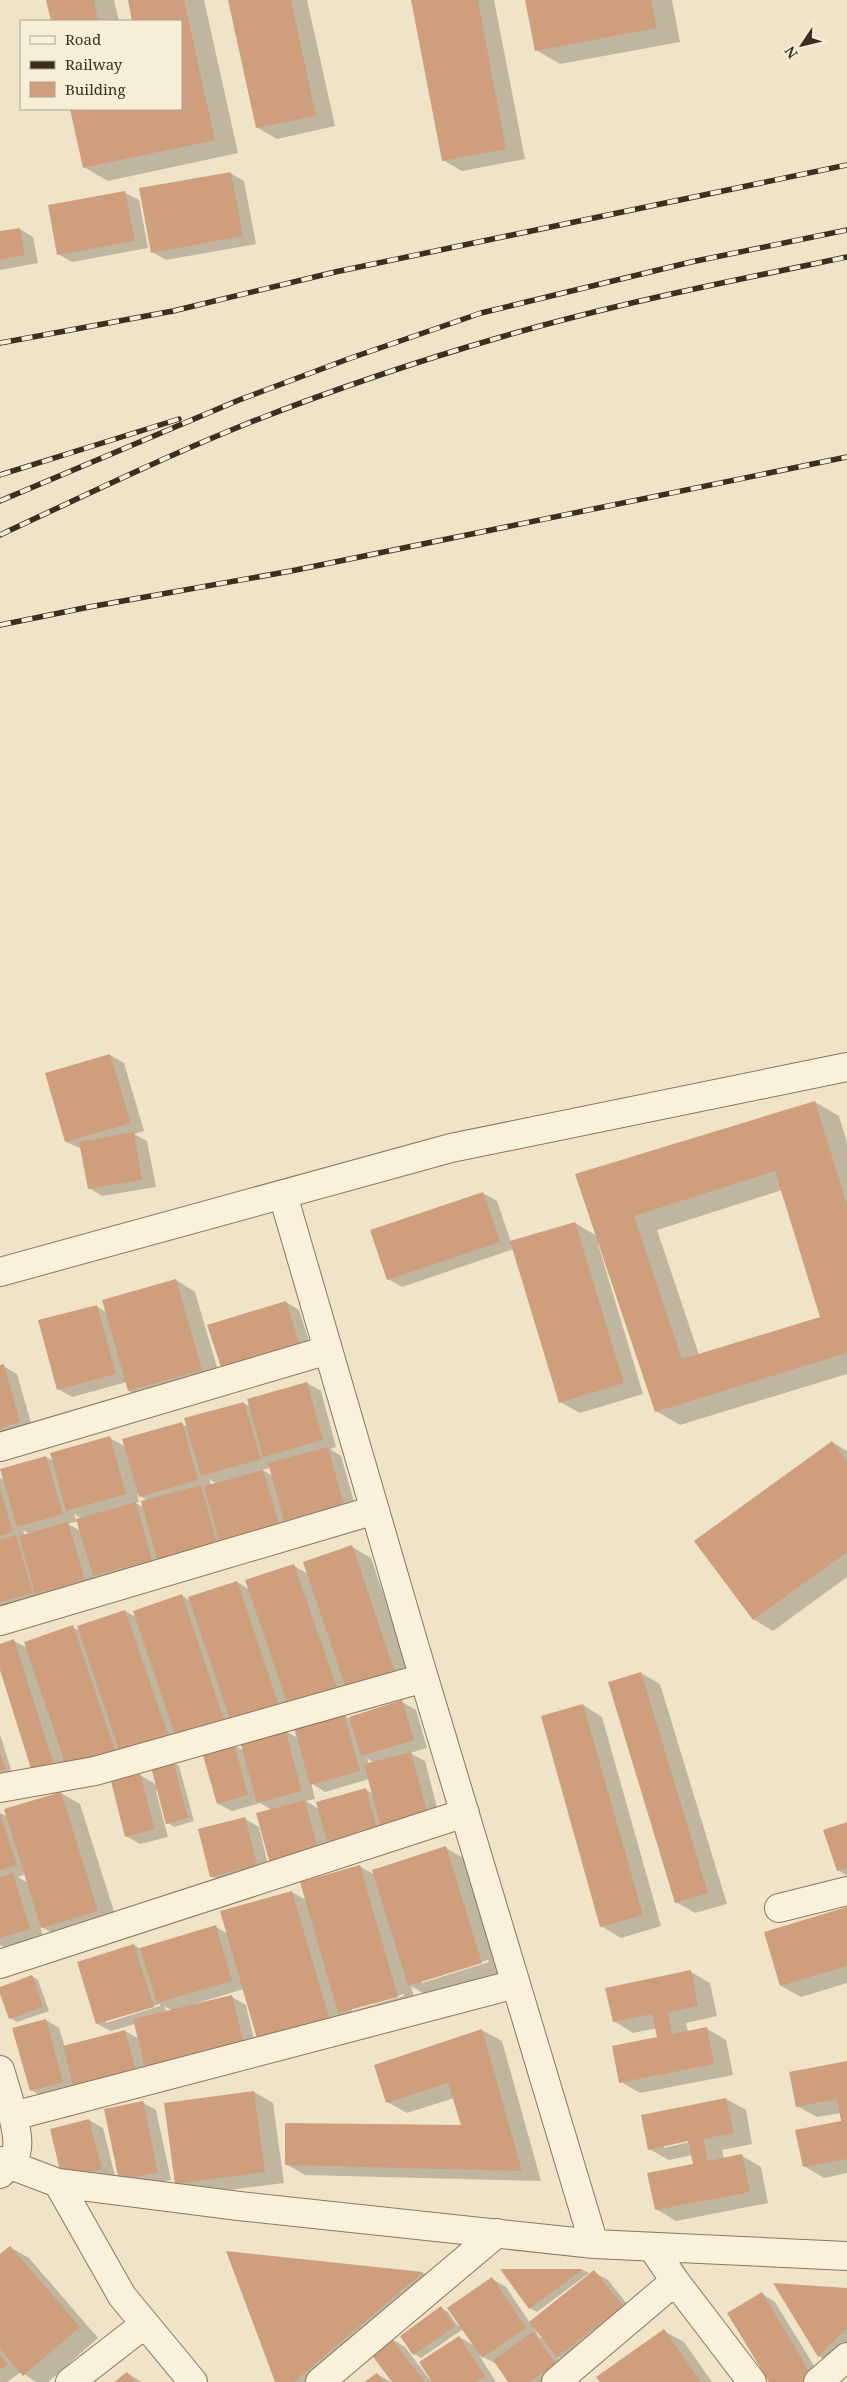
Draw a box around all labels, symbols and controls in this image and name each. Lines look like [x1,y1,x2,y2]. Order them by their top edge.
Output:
legend [20,20,182,110]
north arrow [777,20,827,70]
text: Road [65,29,101,49]
text: N [780,43,802,63]
text: Railway [65,54,123,74]
text: Building [65,79,126,99]

